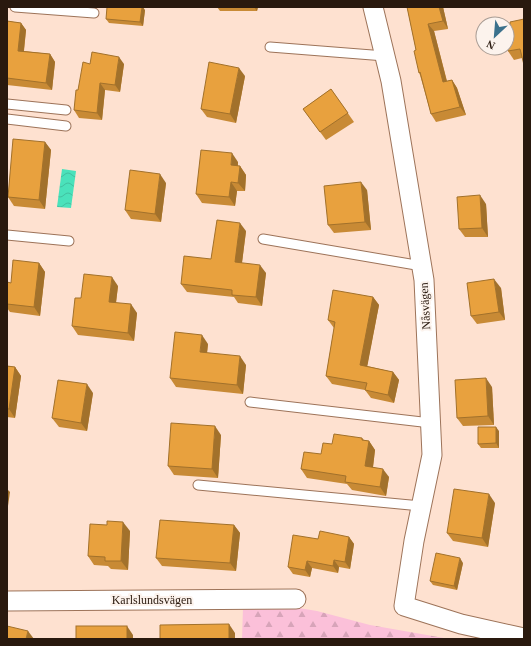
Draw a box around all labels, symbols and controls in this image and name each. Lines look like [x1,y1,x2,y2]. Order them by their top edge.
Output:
north arrow [475,16,515,56]
text: N [484,38,497,52]
street label: Nåsvägen [417,282,433,330]
street label: Karlslundsvägen [112,593,192,607]

